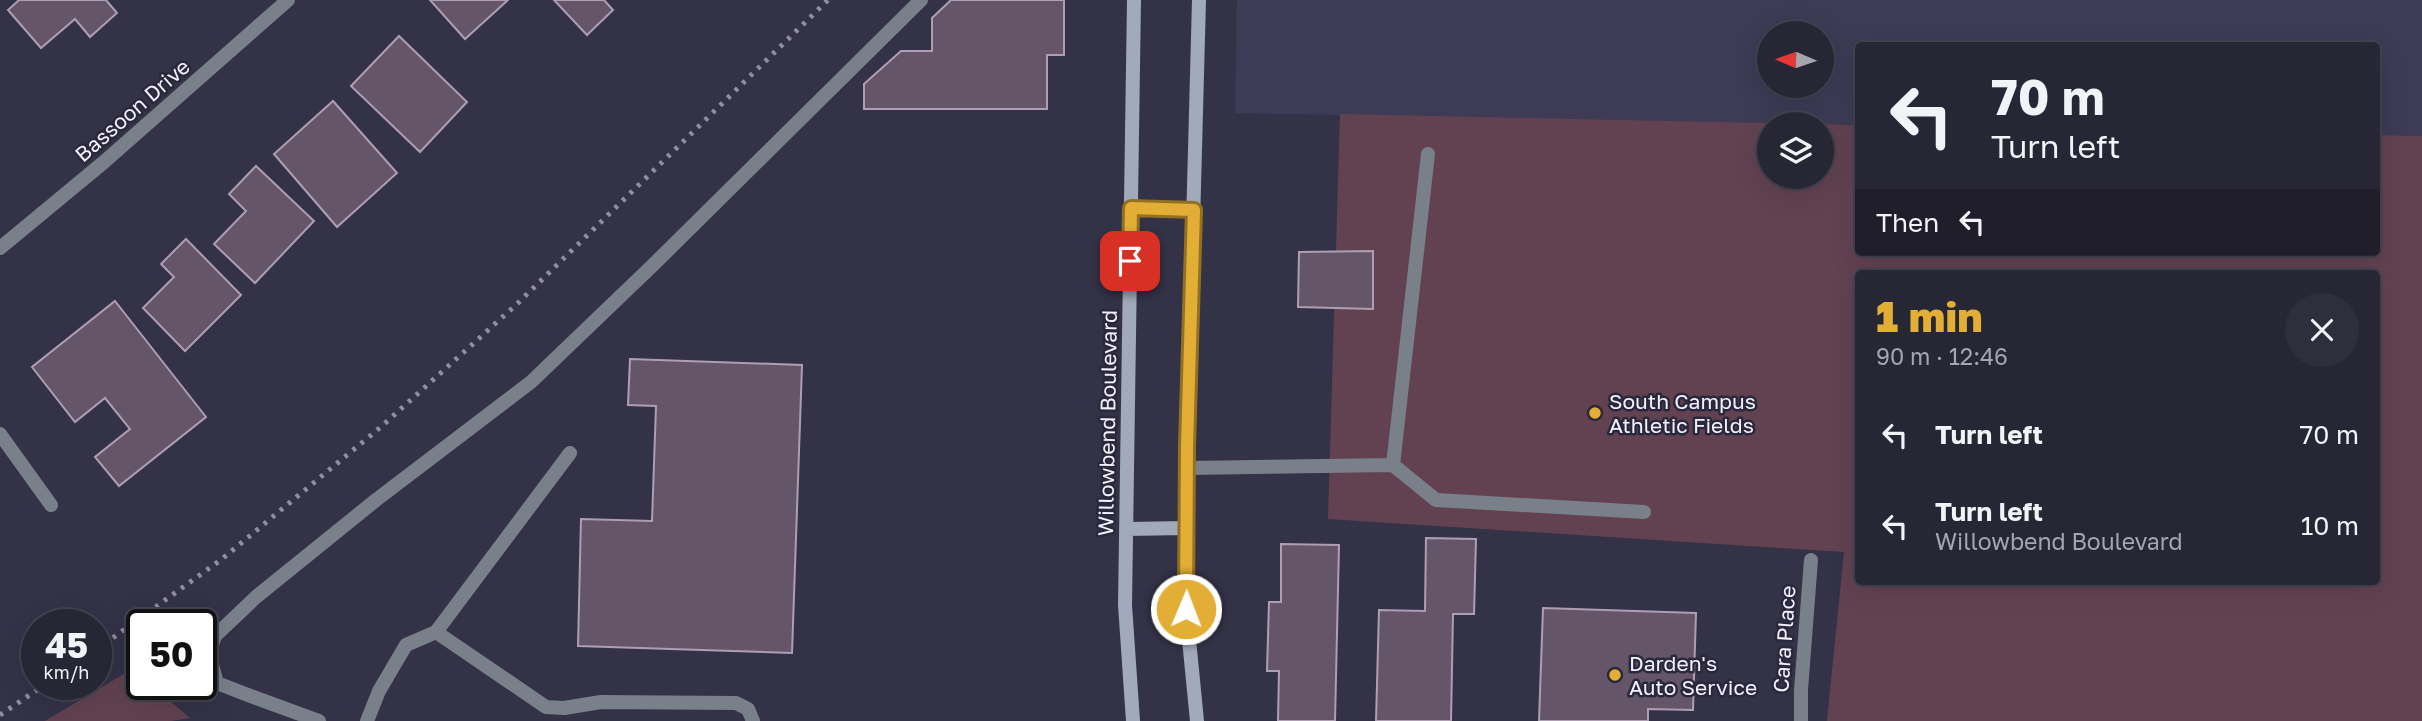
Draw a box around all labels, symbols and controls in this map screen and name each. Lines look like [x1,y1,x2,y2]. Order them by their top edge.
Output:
north arrow [1757,21,1834,98]
map controls [1757,21,1834,189]
street label: Bassoon Drive [69,53,195,167]
text: 70 m [1991,67,2105,126]
icon: left [1876,70,1967,161]
button: layers [1757,112,1834,189]
text: Turn left [1991,127,2120,165]
icon: left [1953,203,1991,241]
text: Then [1876,207,1939,238]
pin [1100,231,1160,291]
icon: arrive [1111,242,1149,280]
text: 1 min [1876,291,1983,341]
button: close [2285,293,2359,367]
street label: Willowbend Boulevard [1092,310,1122,536]
text: 90 m · 12:46 [1876,342,2008,370]
place label: South Campus Athletic Fields [1609,388,1756,438]
marker: South Campus Athletic Fields [1587,405,1603,421]
icon: left [1876,416,1914,454]
text: Turn left [1935,419,2043,450]
text: 70 m [2300,419,2359,450]
text: Turn left [1935,496,2043,527]
icon: left [1876,507,1914,545]
text: 10 m [2301,510,2359,541]
text: Willowbend Boulevard [1935,527,2183,555]
position arrow [1149,572,1223,646]
street label: Cara Place [1767,585,1801,693]
speed limit sign: 50 [126,609,217,700]
text: 45 [45,624,88,666]
place label: Darden's Auto Service [1629,650,1757,700]
text: km/h [44,661,89,683]
marker: Darden's Auto Service [1607,667,1623,683]

